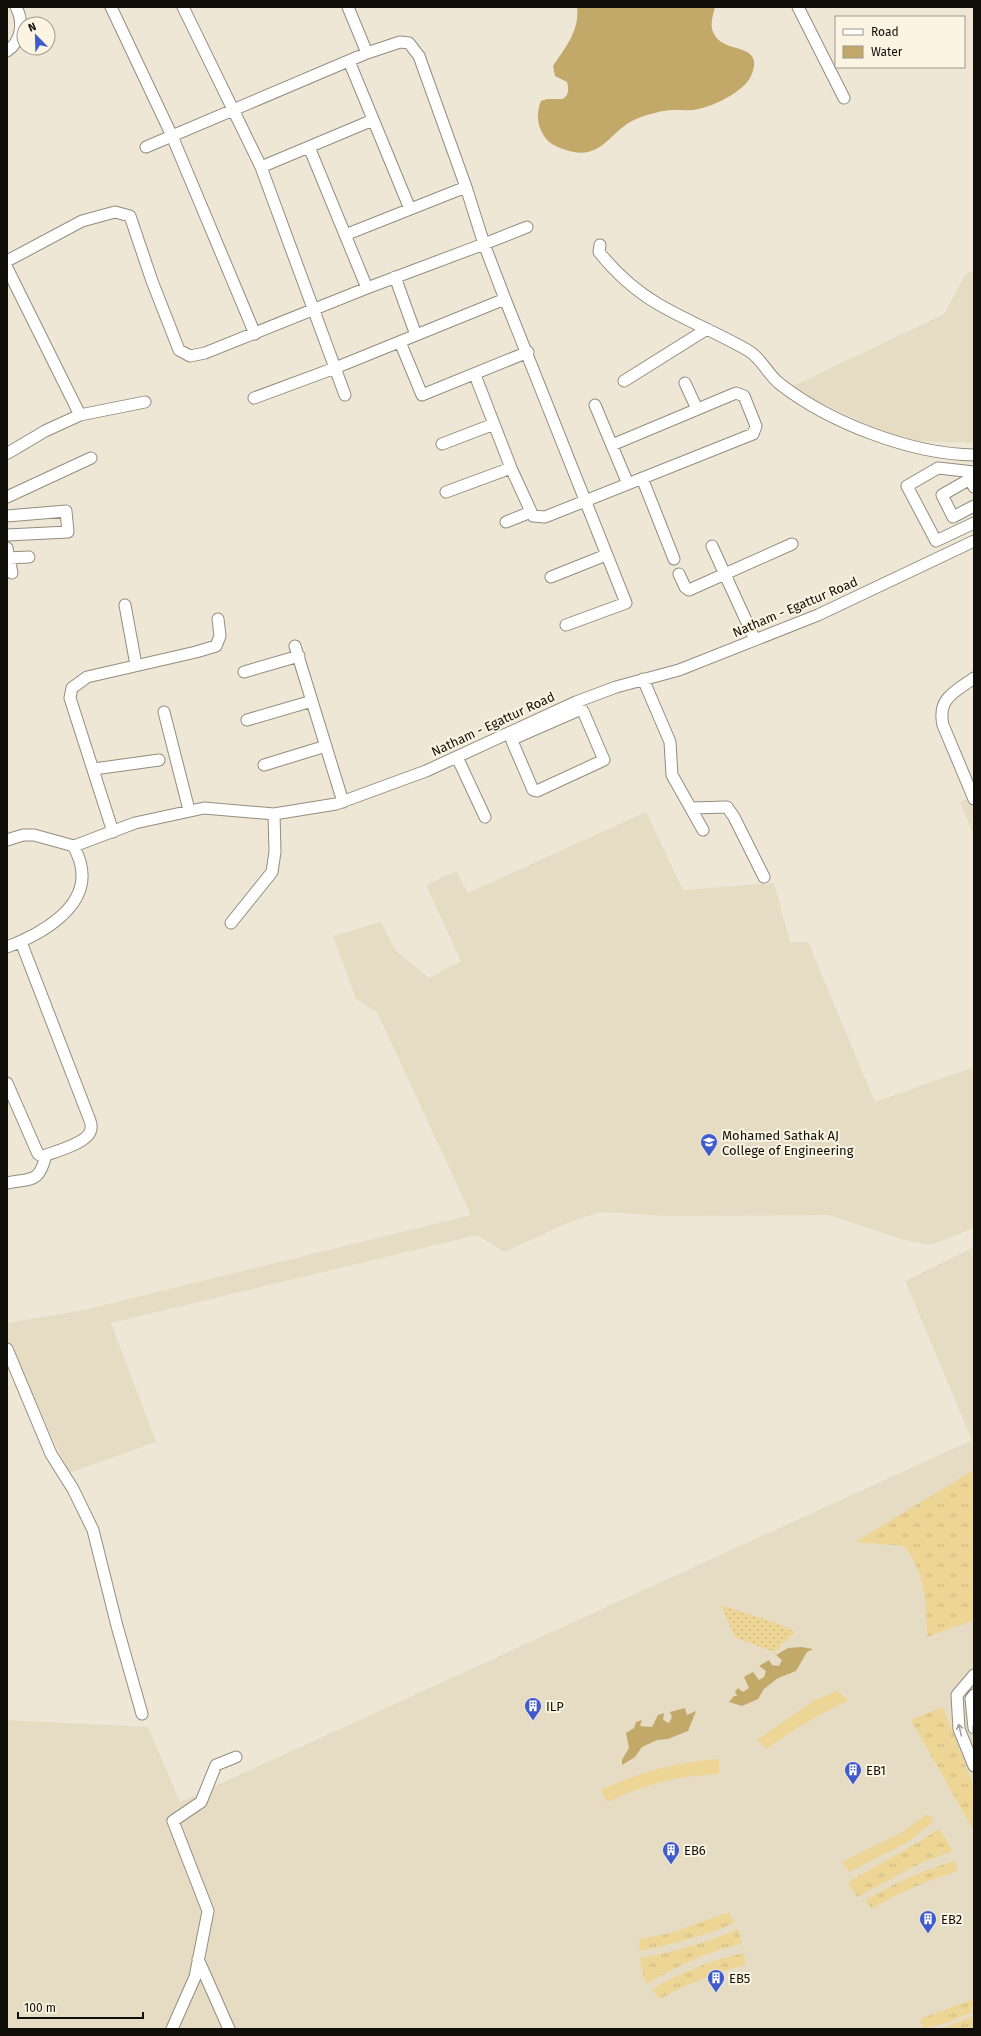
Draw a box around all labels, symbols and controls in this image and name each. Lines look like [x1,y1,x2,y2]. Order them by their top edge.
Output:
north arrow [16,16,56,56]
legend [835,16,965,68]
text: N [26,20,38,35]
text: Road [871,25,899,39]
text: Water [871,45,903,59]
street label: Natham - Egattur Road [730,574,860,640]
street label: Natham - Egattur Road [429,689,557,759]
place label: Mohamed Sathak AJ College of Engineering [722,1128,854,1158]
school or university icon: Mohamed Sathak AJ College of Engineering [699,1132,719,1157]
building icon: ILP [523,1696,543,1721]
place label: ILP [546,1699,564,1714]
one-way arrow [956,1723,963,1736]
building icon: EB1 [843,1760,863,1785]
place label: EB1 [866,1763,886,1778]
building icon: EB6 [661,1840,681,1865]
place label: EB6 [684,1843,706,1858]
building icon: EB2 [918,1909,938,1934]
place label: EB2 [941,1912,962,1927]
building icon: EB5 [706,1968,726,1993]
place label: EB5 [729,1971,750,1986]
scale bar [18,1994,143,2020]
text: 100 m [24,2001,56,2015]

